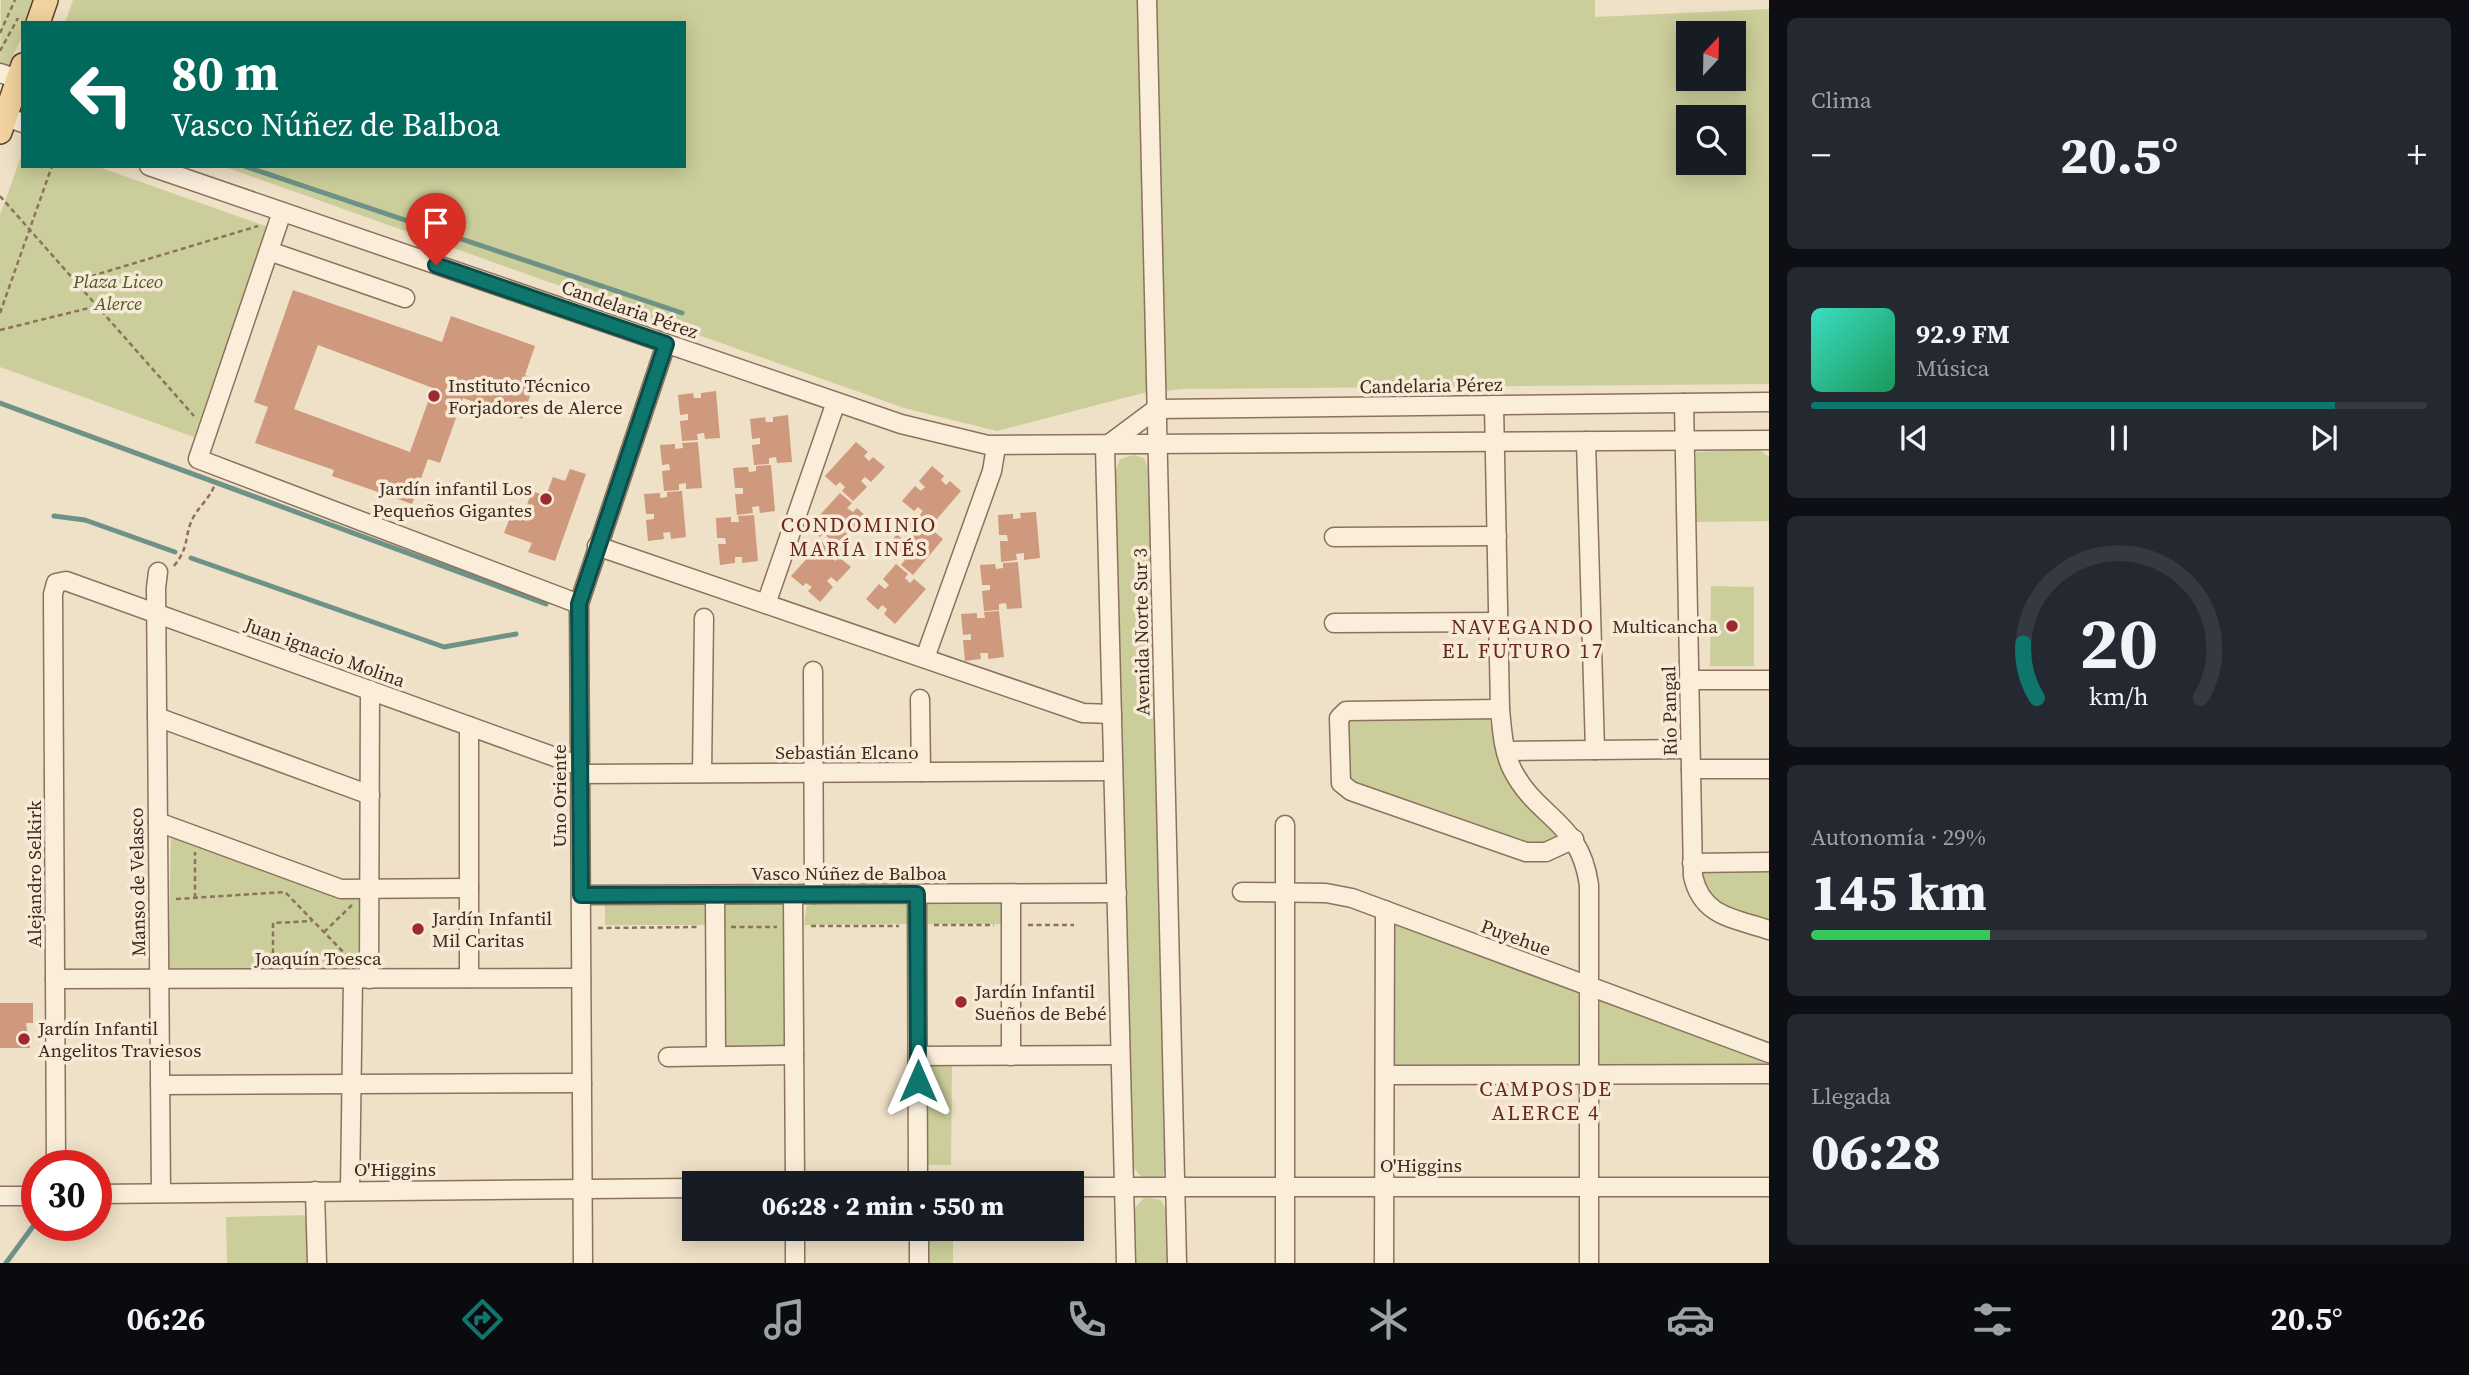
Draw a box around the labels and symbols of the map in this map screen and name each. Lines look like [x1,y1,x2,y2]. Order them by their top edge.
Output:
north arrow [1676,21,1746,91]
pin [406,193,466,265]
park label: Plaza Liceo Alerce [72,268,163,316]
street label: Candelaria Pérez [558,273,702,345]
street label: Candelaria Pérez [1359,371,1503,399]
place label: Instituto Técnico Forjadores de Alerce [448,372,623,420]
marker: Instituto Técnico Forjadores de Alerce [426,388,442,404]
place label: Jardín infantil Los Pequeños Gigantes [373,475,532,523]
marker: Jardín infantil Los Pequeños Gigantes [538,491,554,507]
district label: CONDOMINIO MARÍA INÉS [781,510,937,563]
street label: Avenida Norte Sur 3 [1127,548,1155,716]
street label: Juan ignacio Molina [240,611,409,693]
district label: NAVEGANDO EL FUTURO 17 [1442,612,1604,665]
place label: Multicancha [1612,613,1718,639]
marker: Multicancha [1724,618,1740,634]
street label: Río Pangal [1655,665,1683,756]
street label: Sebastián Elcano [775,739,919,765]
street label: Uno Oriente [546,744,572,848]
street label: Alejandro Selkirk [21,800,47,947]
street label: Manso de Velasco [123,807,151,957]
street label: Vasco Núñez de Balboa [751,860,947,886]
place label: Jardín Infantil Mil Caritas [431,905,553,953]
street label: Puyehue [1477,912,1555,962]
marker: Jardín Infantil Mil Caritas [410,921,426,937]
street label: Joaquín Toesca [253,945,382,971]
place label: Jardín Infantil Sueños de Bebé [974,978,1107,1026]
marker: Jardín Infantil Sueños de Bebé [953,994,969,1010]
place label: Jardín Infantil Angelitos Traviesos [37,1015,201,1063]
marker: Jardín Infantil Angelitos Traviesos [16,1031,32,1047]
position arrow [881,1044,955,1118]
district label: CAMPOS DE ALERCE 4 [1479,1074,1613,1127]
speed limit sign: 30 [21,1150,112,1241]
street label: O'Higgins [1380,1152,1462,1178]
street label: O'Higgins [354,1156,436,1182]

